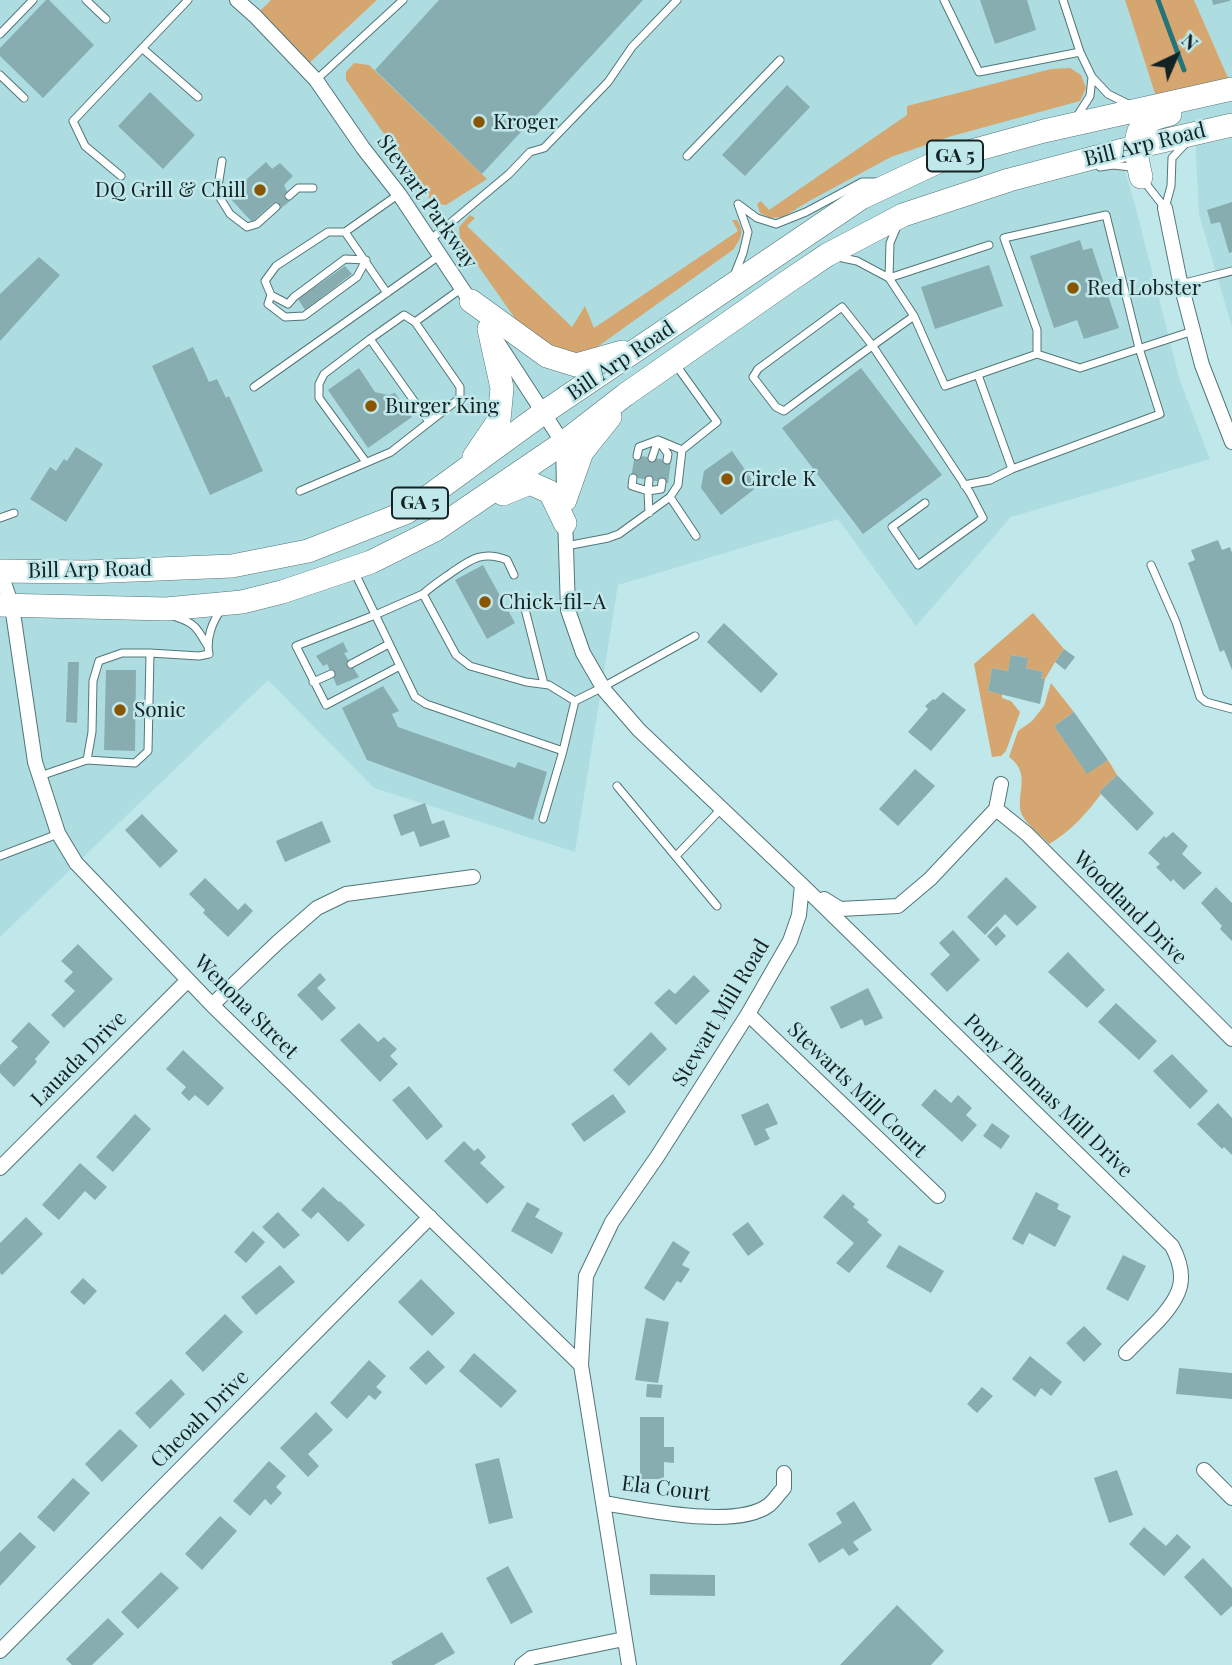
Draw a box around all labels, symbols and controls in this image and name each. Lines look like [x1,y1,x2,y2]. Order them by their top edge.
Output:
north arrow [1141,21,1211,91]
text: N [1177,27,1205,55]
place label: Kroger [493,109,558,135]
marker: Kroger [471,114,487,130]
street label: Bill Arp Road [1082,118,1208,172]
street label: Stewart Parkway [371,130,483,274]
road number: GA 5 [927,140,983,172]
place label: DQ Grill & Chill [95,177,246,203]
marker: DQ Grill & Chill [252,182,268,198]
place label: Red Lobster [1087,275,1201,301]
marker: Red Lobster [1065,280,1081,296]
street label: Bill Arp Road [562,316,680,406]
place label: Burger King [385,393,499,419]
marker: Burger King [363,398,379,414]
place label: Circle K [741,466,816,492]
marker: Circle K [719,471,735,487]
road number: GA 5 [392,488,448,518]
street label: Bill Arp Road [28,556,152,584]
place label: Chick-fil-A [499,589,606,615]
marker: Chick-fil-A [477,594,493,610]
place label: Sonic [134,697,186,723]
marker: Sonic [112,702,128,718]
street label: Woodland Drive [1068,846,1192,970]
street label: Stewart Mill Road [667,935,775,1091]
street label: Wenona Street [189,950,303,1064]
street label: Lauada Drive [26,1006,132,1112]
street label: Pony Thomas Mill Drive [958,1009,1138,1183]
street label: Stewarts Mill Court [782,1017,932,1163]
street label: Cheoah Drive [146,1365,254,1473]
street label: Ela Court [620,1471,712,1507]

